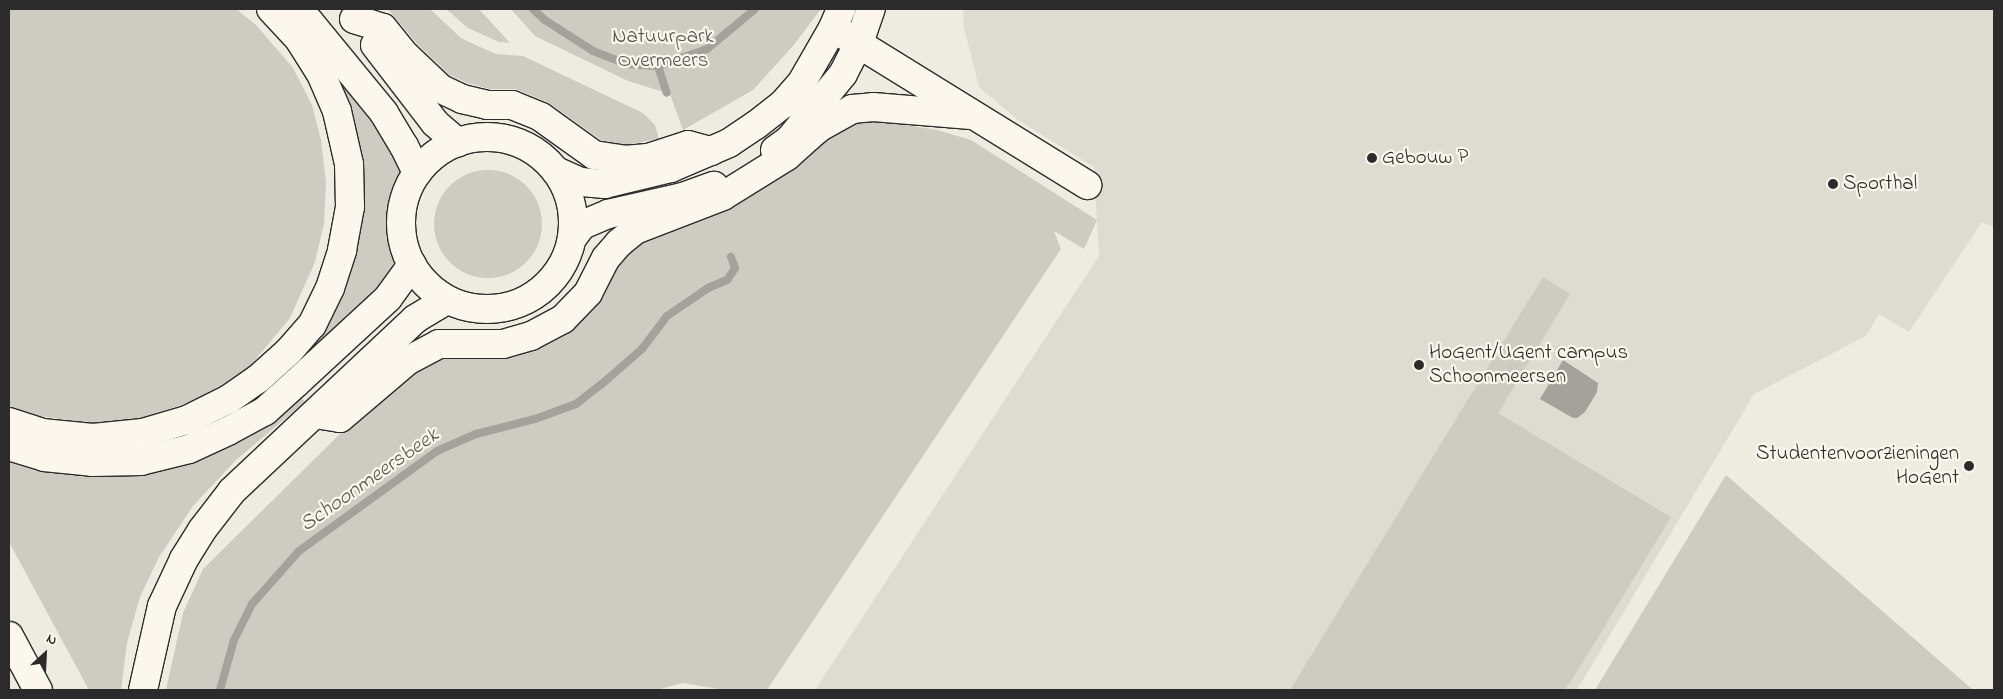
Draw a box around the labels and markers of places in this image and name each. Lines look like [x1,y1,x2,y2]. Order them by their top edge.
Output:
place label: Gebouw P [1382,145,1468,171]
marker: Gebouw P [1366,152,1378,164]
place label: Sporthal [1843,171,1917,197]
marker: Sporthal [1827,178,1839,190]
place label: HoGent/UGent campus Schoonmeersen [1429,340,1628,390]
marker: HoGent/UGent campus Schoonmeersen [1413,359,1425,371]
place label: Studentenvoorzieningen HoGent [1756,441,1959,491]
marker: Studentenvoorzieningen HoGent [1963,460,1975,472]

